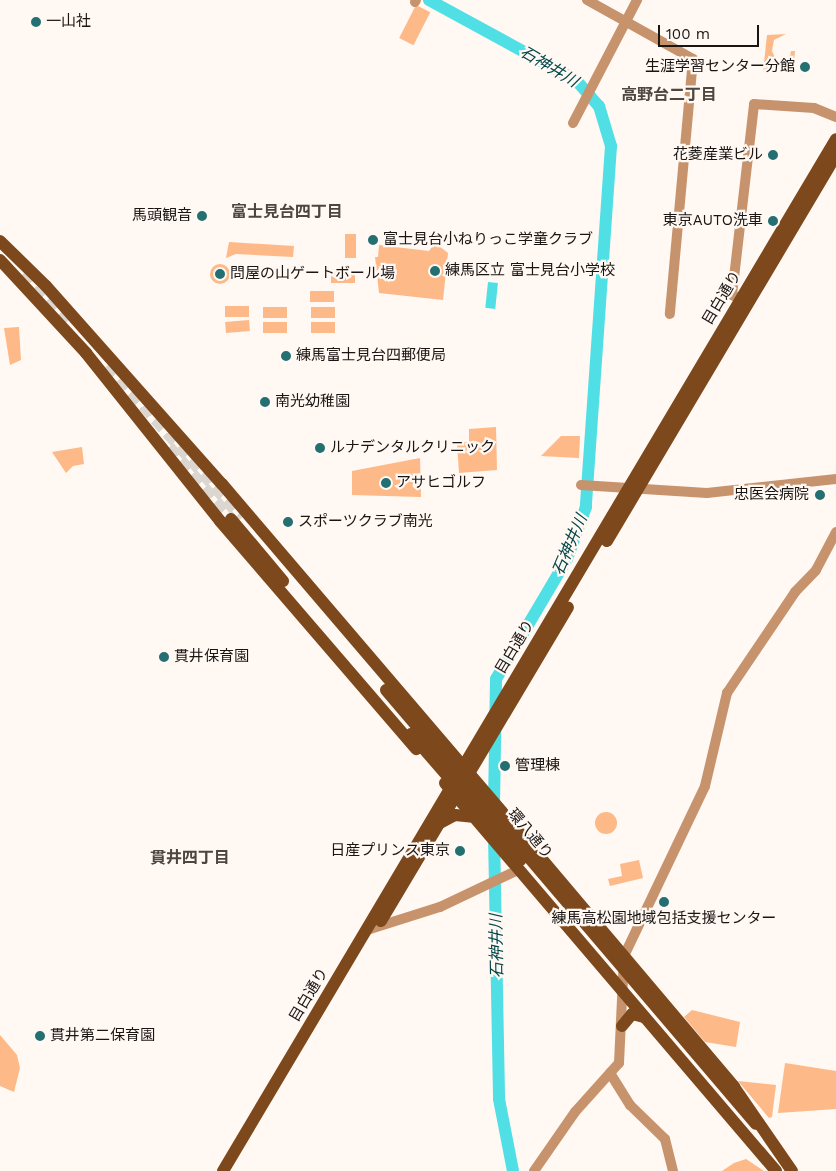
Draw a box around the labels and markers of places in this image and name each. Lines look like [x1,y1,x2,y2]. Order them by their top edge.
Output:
place label: 一山社 [46,13,91,31]
marker: 一山社 [30,16,42,28]
place label: 生涯学習センター分館 [645,58,795,76]
marker: 生涯学習センター分館 [799,61,811,73]
place label: 花菱産業ビル [673,146,763,164]
marker: 花菱産業ビル [767,149,779,161]
place label: 馬頭観音 [132,207,192,225]
marker: 馬頭観音 [196,210,208,222]
place label: 東京AUTO洗車 [663,212,763,230]
marker: 東京AUTO洗車 [767,215,779,227]
place label: 富士見台小ねりっこ学童クラブ [383,231,593,249]
marker: 富士見台小ねりっこ学童クラブ [367,234,379,246]
place label: 練馬区立 富士見台小学校 [445,262,615,280]
place label: 問屋の山ゲートボール場 [230,265,395,283]
marker: 練馬区立 富士見台小学校 [429,265,441,277]
marker: 問屋の山ゲートボール場 [214,268,226,280]
place label: 練馬富士見台四郵便局 [296,347,446,365]
marker: 練馬富士見台四郵便局 [280,350,292,362]
place label: 南光幼稚園 [275,393,350,411]
marker: 南光幼稚園 [259,396,271,408]
place label: ルナデンタルクリニック [330,439,495,457]
marker: ルナデンタルクリニック [314,442,326,454]
place label: アサヒゴルフ [396,474,486,492]
marker: アサヒゴルフ [380,477,392,489]
place label: 忠医会病院 [734,486,809,504]
marker: 忠医会病院 [813,488,827,502]
place label: スポーツクラブ南光 [298,513,433,531]
marker: スポーツクラブ南光 [282,516,294,528]
place label: 貫井保育園 [174,648,249,666]
marker: 貫井保育園 [158,651,170,663]
place label: 管理棟 [515,757,560,775]
marker: 管理棟 [499,760,511,772]
place label: 日産プリンス東京 [330,842,450,860]
marker: 日産プリンス東京 [454,845,466,857]
marker: 練馬高松園地域包括支援センター [658,896,670,908]
place label: 練馬高松園地域包括支援センター [552,910,776,928]
place label: 貫井第二保育園 [50,1027,155,1045]
marker: 貫井第二保育園 [34,1030,46,1042]

